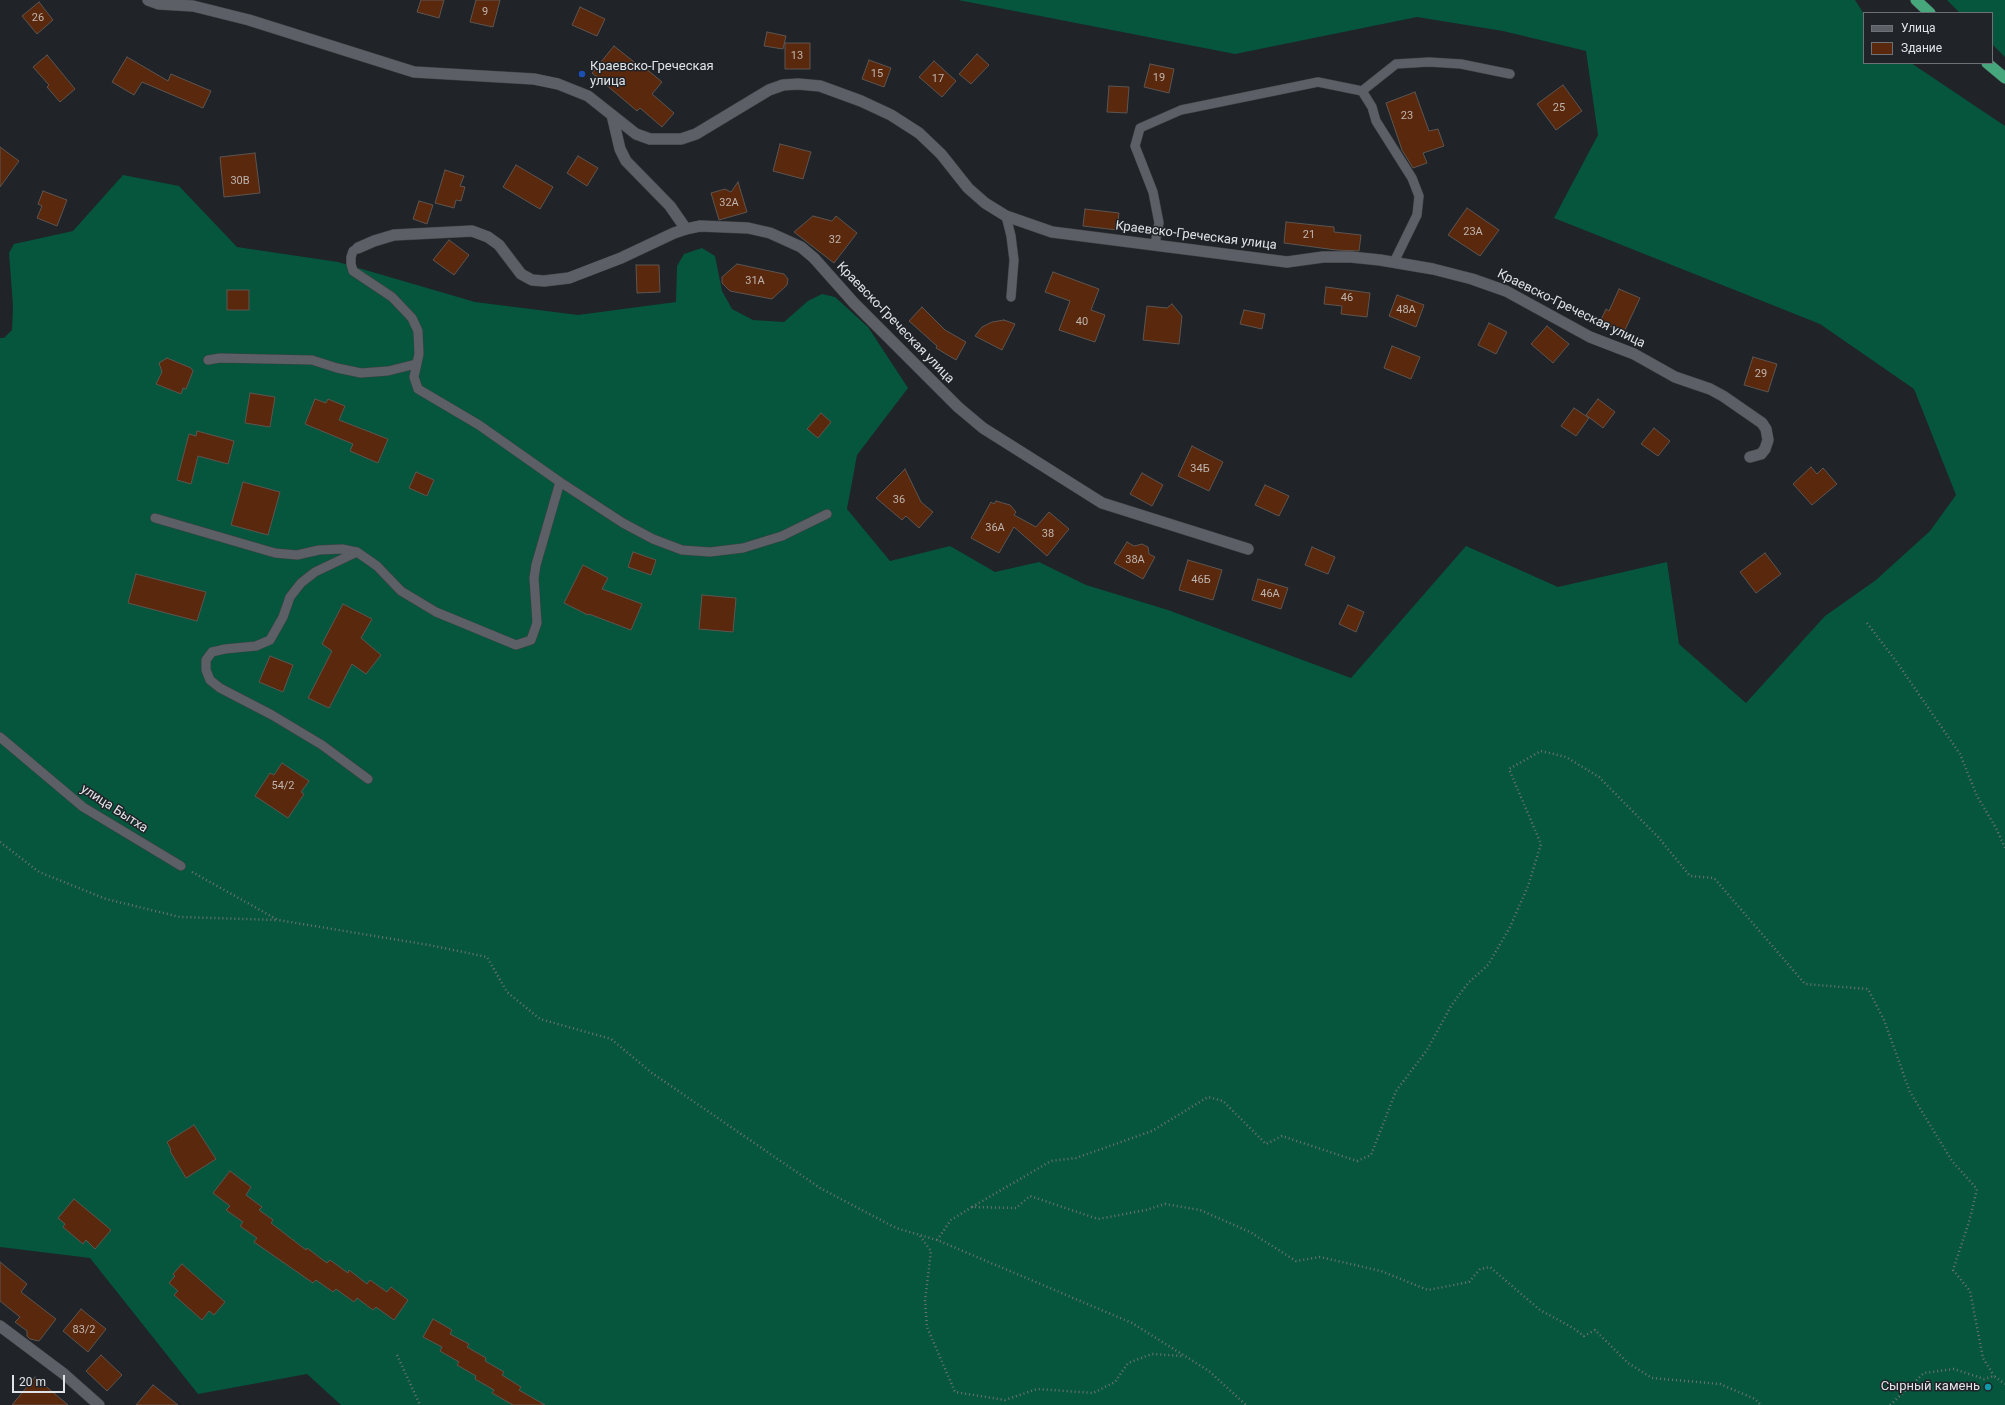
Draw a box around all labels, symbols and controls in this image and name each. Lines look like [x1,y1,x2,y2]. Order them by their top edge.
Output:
house number: 9 [482,5,488,19]
house number: 26 [32,11,44,25]
legend [1863,12,1993,64]
text: Улица [1901,21,1936,35]
text: Здание [1901,41,1942,55]
house number: 13 [791,49,803,63]
place label: Краевско-Греческая улица [590,59,714,90]
house number: 15 [871,67,883,81]
marker: Краевско-Греческая улица [577,69,587,79]
house number: 19 [1153,71,1165,85]
house number: 17 [932,72,944,86]
house number: 25 [1553,101,1565,115]
house number: 23 [1401,109,1413,123]
house number: 30В [230,174,250,188]
house number: 32А [719,196,739,210]
street label: Краевско-Греческая улица [1114,218,1278,254]
house number: 23А [1463,225,1483,239]
house number: 21 [1303,228,1315,242]
house number: 32 [829,233,841,247]
street label: Краевско-Греческая улица [833,259,957,387]
street label: Краевско-Греческая улица [1494,266,1648,352]
house number: 31А [745,274,765,288]
house number: 46 [1341,291,1353,305]
house number: 48А [1396,303,1416,317]
house number: 40 [1076,315,1088,329]
house number: 29 [1755,367,1767,381]
house number: 34Б [1190,462,1210,476]
house number: 36 [893,493,905,507]
house number: 36А [985,521,1005,535]
house number: 38 [1042,527,1054,541]
house number: 38А [1125,553,1145,567]
house number: 46Б [1191,573,1211,587]
house number: 46А [1260,587,1280,601]
house number: 54/2 [271,779,295,793]
street label: улица Бытха [77,781,151,837]
house number: 83/2 [72,1323,96,1337]
scale bar [14,1367,67,1393]
text: 20 m [19,1375,46,1389]
place label: Сырный камень [1881,1379,1980,1395]
marker: Сырный камень [1983,1382,1993,1392]

